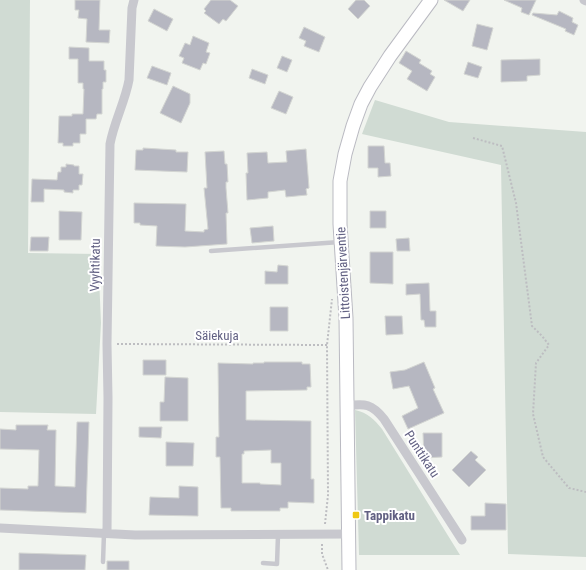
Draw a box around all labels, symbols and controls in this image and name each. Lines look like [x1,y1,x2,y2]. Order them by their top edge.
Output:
street label: Littoistenjärventie [333,226,353,320]
street label: Vyyhtikatu [87,238,103,292]
street label: Säiekuja [195,328,239,343]
street label: Punttikatu [401,428,443,480]
place label: Tappikatu [364,508,415,523]
marker: Tappikatu [351,510,361,520]

